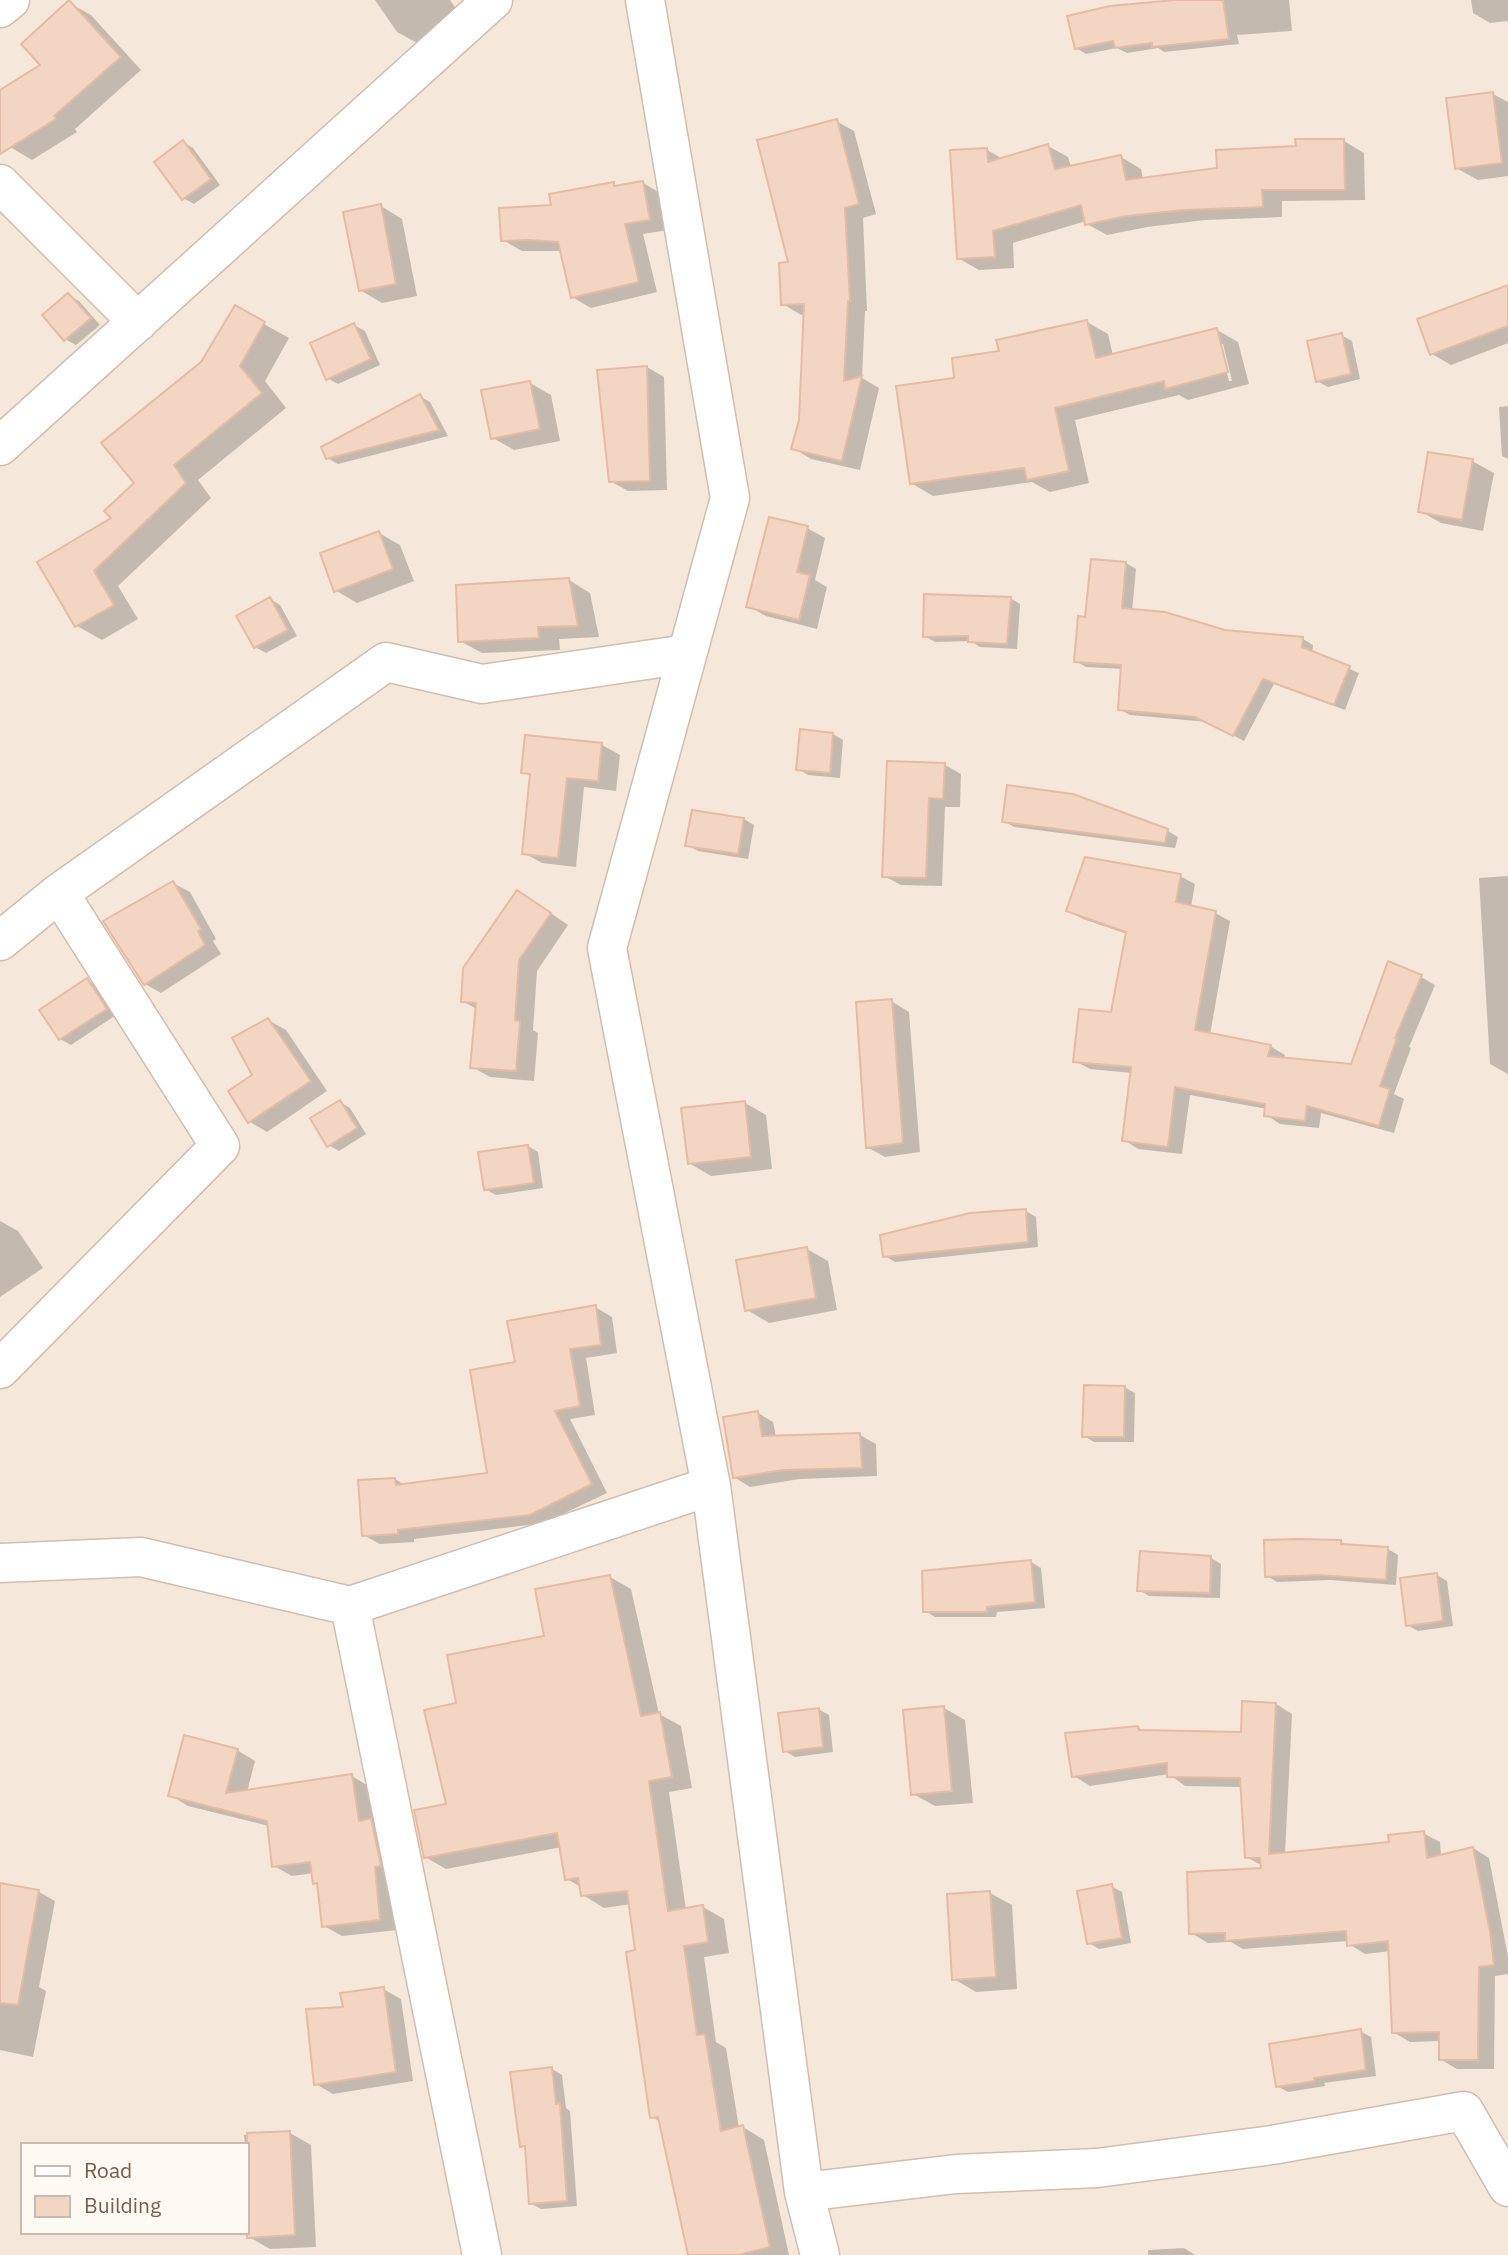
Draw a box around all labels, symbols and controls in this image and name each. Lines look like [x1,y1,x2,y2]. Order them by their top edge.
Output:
legend [21,2143,248,2234]
text: Road [84,2156,132,2184]
text: Building [84,2191,161,2219]

